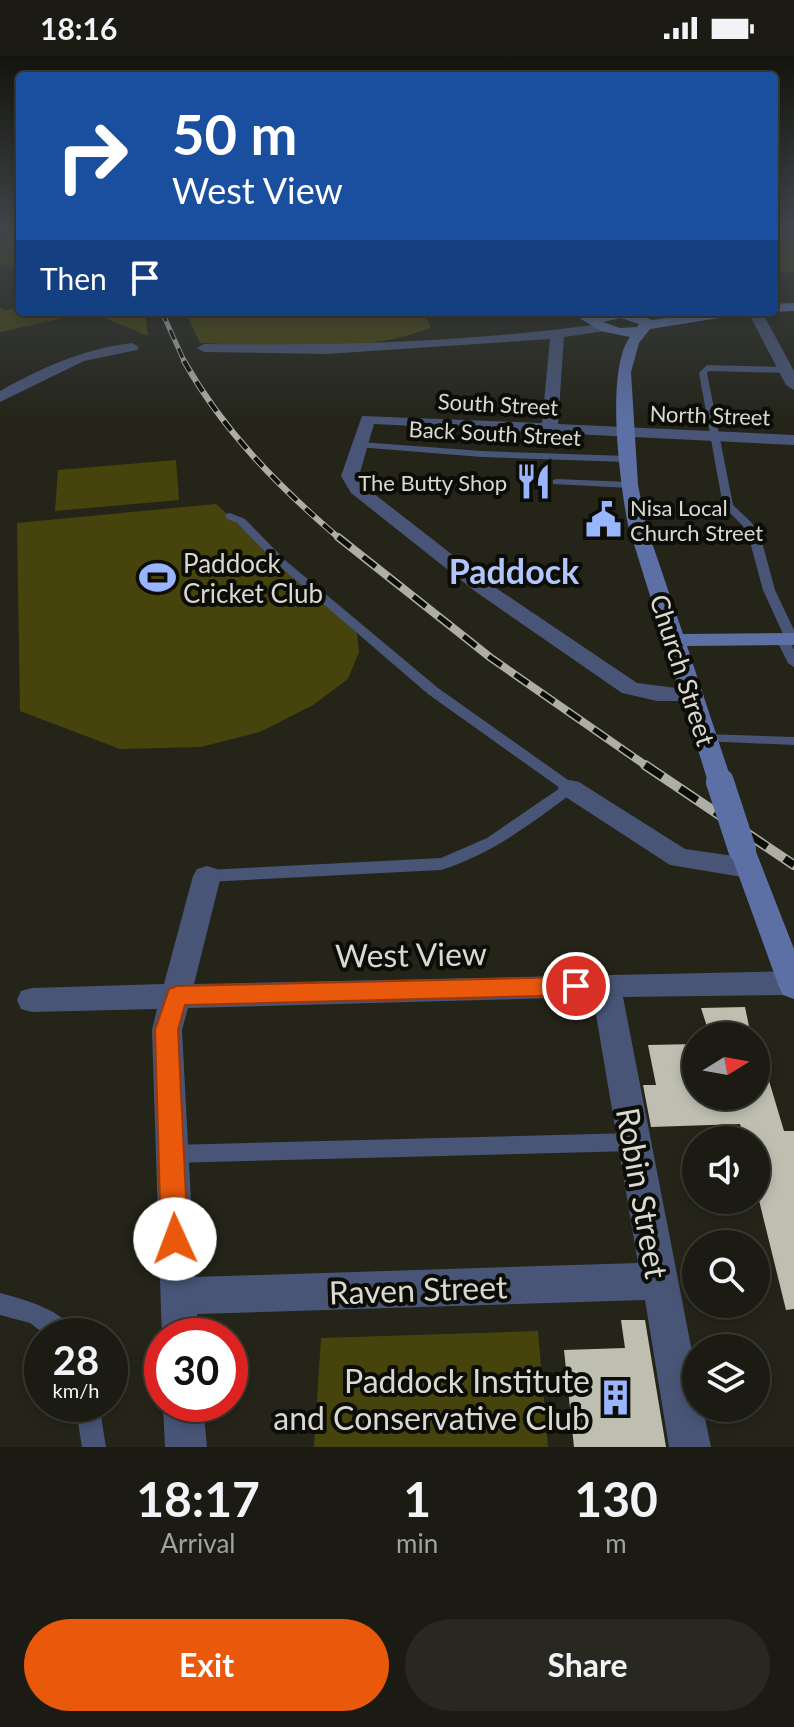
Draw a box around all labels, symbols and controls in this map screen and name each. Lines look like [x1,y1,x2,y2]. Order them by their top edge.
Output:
text: 18:16 [40,10,117,46]
text: 50 m [172,100,297,167]
icon: right [40,104,144,208]
text: West View [172,168,343,212]
icon: arrive [123,256,167,300]
text: Then [40,260,107,296]
street label: South Street [437,387,559,421]
street label: North Street [649,399,771,431]
street label: Back South Street [408,415,582,451]
restaurant icon: The Butty Shop [514,463,552,501]
place label: The Butty Shop [358,469,507,496]
place label: Nisa Local Church Street [630,494,763,546]
public building icon: Nisa Local Church Street [585,501,623,539]
place label: Paddock Cricket Club [183,547,323,609]
district label: Paddock [449,550,580,591]
sports icon: Paddock Cricket Club [138,559,176,597]
street label: Church Street [643,590,723,750]
street label: West View [335,933,487,975]
pin [542,952,610,1020]
icon: arrive [554,964,598,1008]
north arrow [682,1022,770,1110]
map controls [682,1022,770,1422]
street label: Robin Street [609,1104,677,1282]
button: sound [682,1126,770,1214]
position arrow [133,1197,217,1281]
button: search [682,1230,770,1318]
street label: Raven Street [328,1266,508,1312]
speed limit sign: 30 [144,1318,248,1422]
button: layers [682,1334,770,1422]
text: 28 [53,1336,99,1384]
place label: Paddock Institute and Conservative Club [273,1361,590,1437]
text: km/h [53,1378,99,1402]
building icon: Paddock Institute and Conservative Club [597,1379,635,1417]
text: 18:17 [136,1470,260,1527]
text: 1 [403,1470,431,1527]
text: 130 [574,1470,658,1527]
text: Arrival [161,1527,235,1559]
text: min [396,1527,438,1559]
text: m [605,1527,627,1559]
button: Exit [24,1619,389,1711]
button: Share [405,1619,770,1711]

